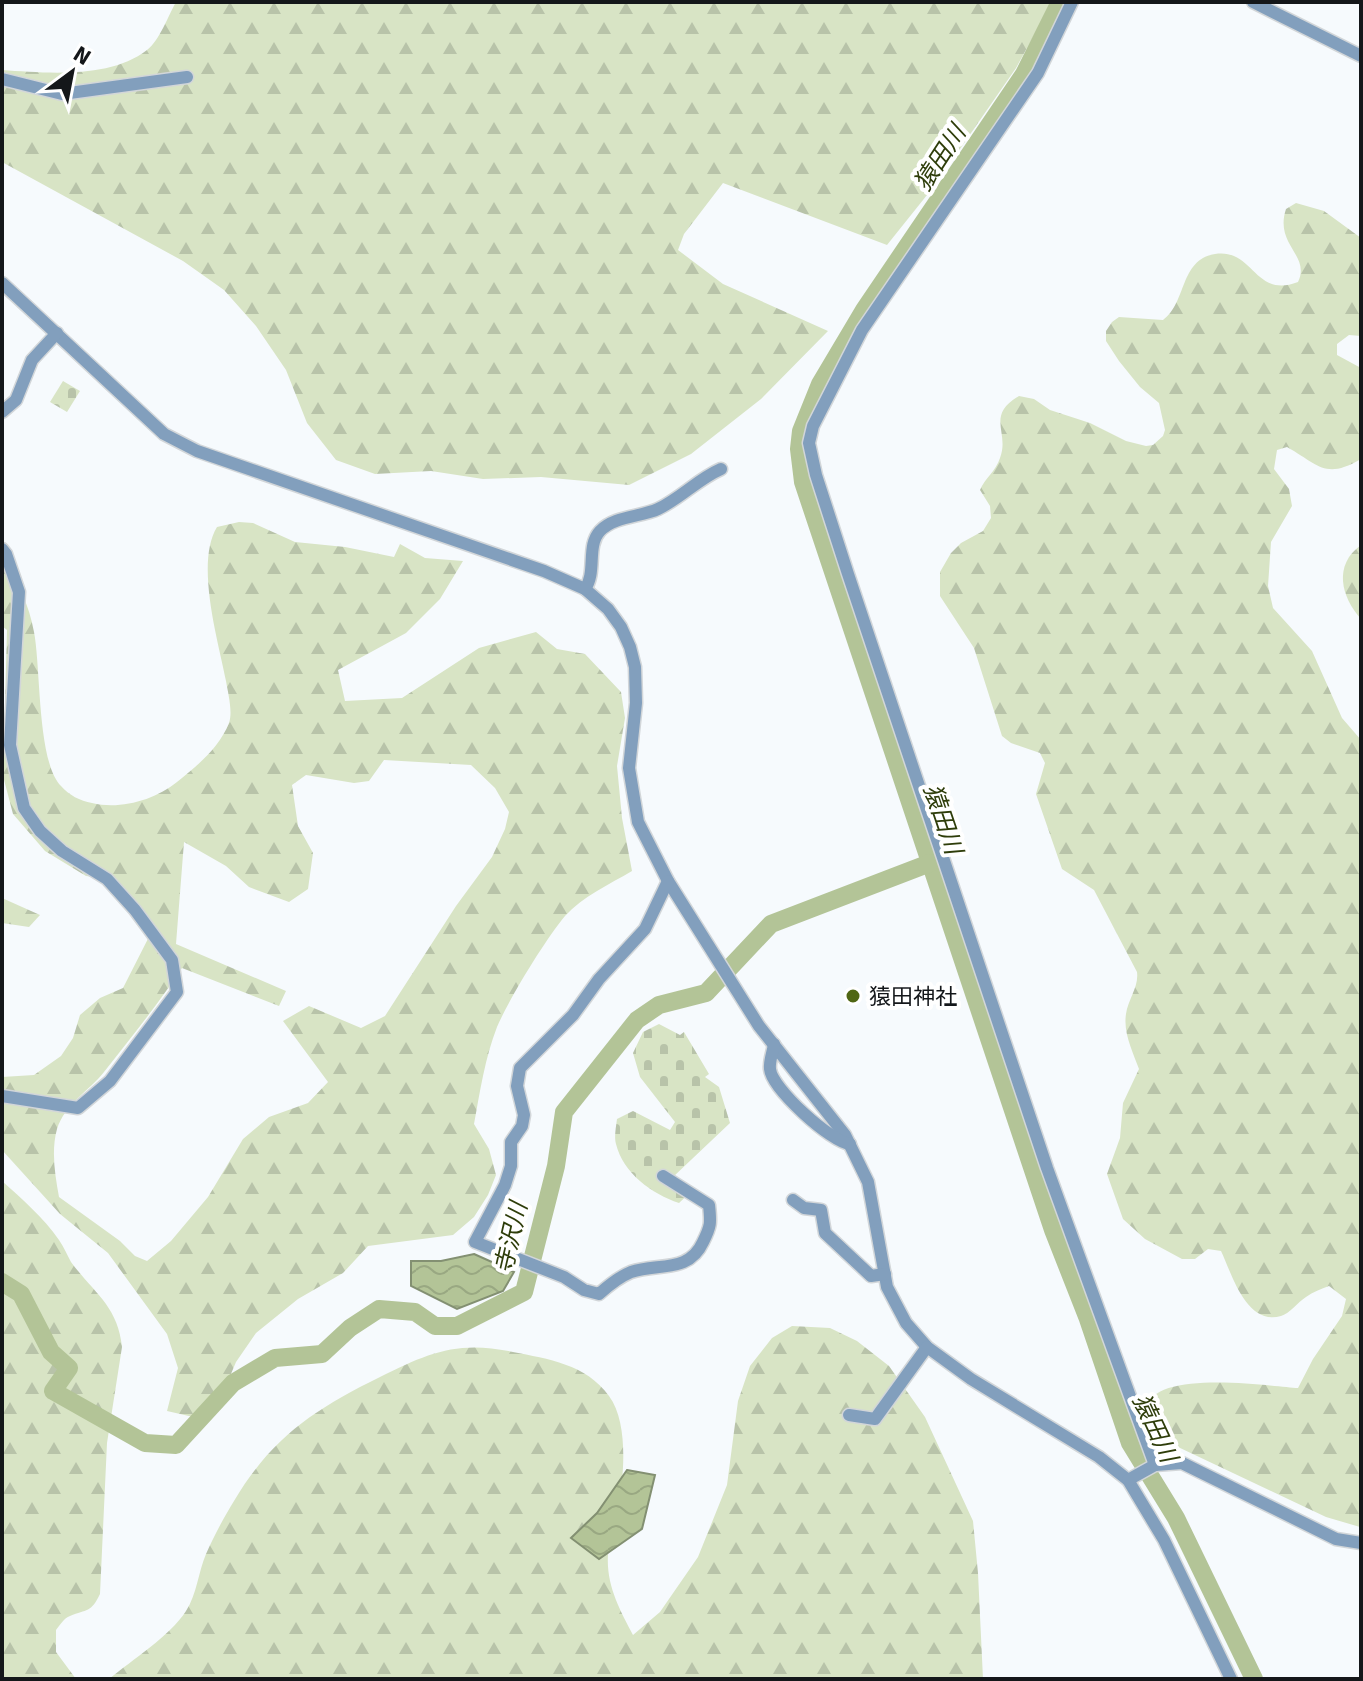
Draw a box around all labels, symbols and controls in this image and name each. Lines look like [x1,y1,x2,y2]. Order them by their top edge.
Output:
north arrow [32,32,112,112]
text: N [69,40,96,71]
water label: 猿田川 [908,117,974,196]
water label: 猿田川 [917,780,970,861]
place label: 猿田神社 [869,983,957,1010]
marker: 猿田神社 [844,987,862,1005]
water label: 寺沢川 [488,1197,534,1276]
water label: 猿田川 [1126,1389,1185,1470]

